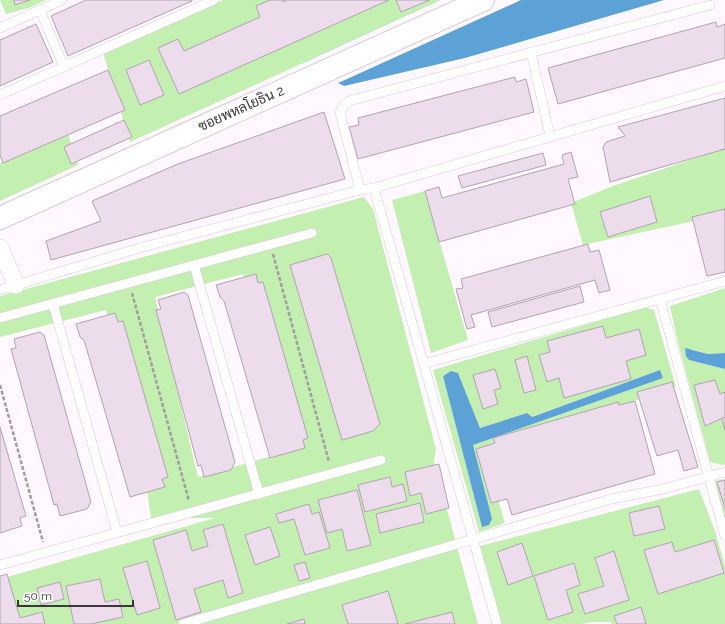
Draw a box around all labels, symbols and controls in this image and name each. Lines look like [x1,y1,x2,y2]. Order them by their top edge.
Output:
street label: ซอยพหลโยธิน 2 [195,82,287,134]
scale bar [18,582,133,608]
text: 50 m [24,589,52,603]

